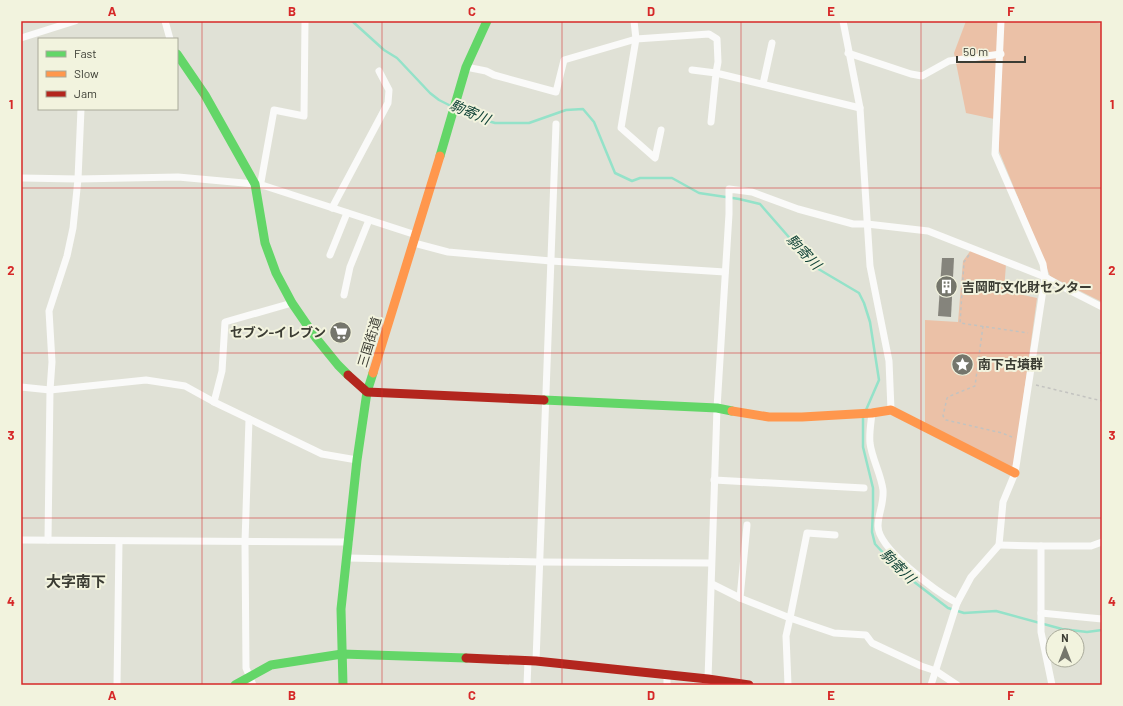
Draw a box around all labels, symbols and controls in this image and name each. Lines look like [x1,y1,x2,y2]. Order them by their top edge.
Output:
text: A [108,3,117,19]
text: B [288,3,296,19]
text: C [468,3,476,19]
text: D [647,3,655,19]
text: E [827,3,835,19]
text: F [1007,3,1015,19]
legend [38,38,178,110]
scale bar [957,38,1025,64]
text: 50 m [963,44,988,58]
text: Fast [74,46,97,60]
text: Slow [74,66,99,80]
text: Jam [74,86,97,100]
text: 1 [9,96,13,112]
water label: 駒寄川 [448,96,495,128]
text: 1 [1110,96,1114,112]
water label: 駒寄川 [784,231,826,274]
text: 2 [7,262,15,278]
text: 2 [1108,262,1116,278]
building icon: 吉岡町文化財センター [933,274,959,300]
place label: 吉岡町文化財センター [962,279,1092,295]
street label: 三国街道 [354,315,384,369]
supermarket icon: セブン-イレブン [328,319,354,345]
place label: セブン-イレブン [230,324,326,340]
place icon: 南下古墳群 [949,351,975,377]
place label: 南下古墳群 [978,356,1043,372]
text: 3 [7,427,15,443]
text: 3 [1108,427,1116,443]
water label: 駒寄川 [877,545,921,588]
district label: 大字南下 [46,572,106,590]
text: 4 [7,593,15,609]
text: 4 [1108,593,1116,609]
north arrow [1045,628,1085,668]
text: N [1061,631,1069,644]
text: A [108,687,117,703]
text: B [288,687,296,703]
text: C [468,687,476,703]
text: D [647,687,655,703]
text: E [827,687,835,703]
text: F [1007,687,1015,703]

